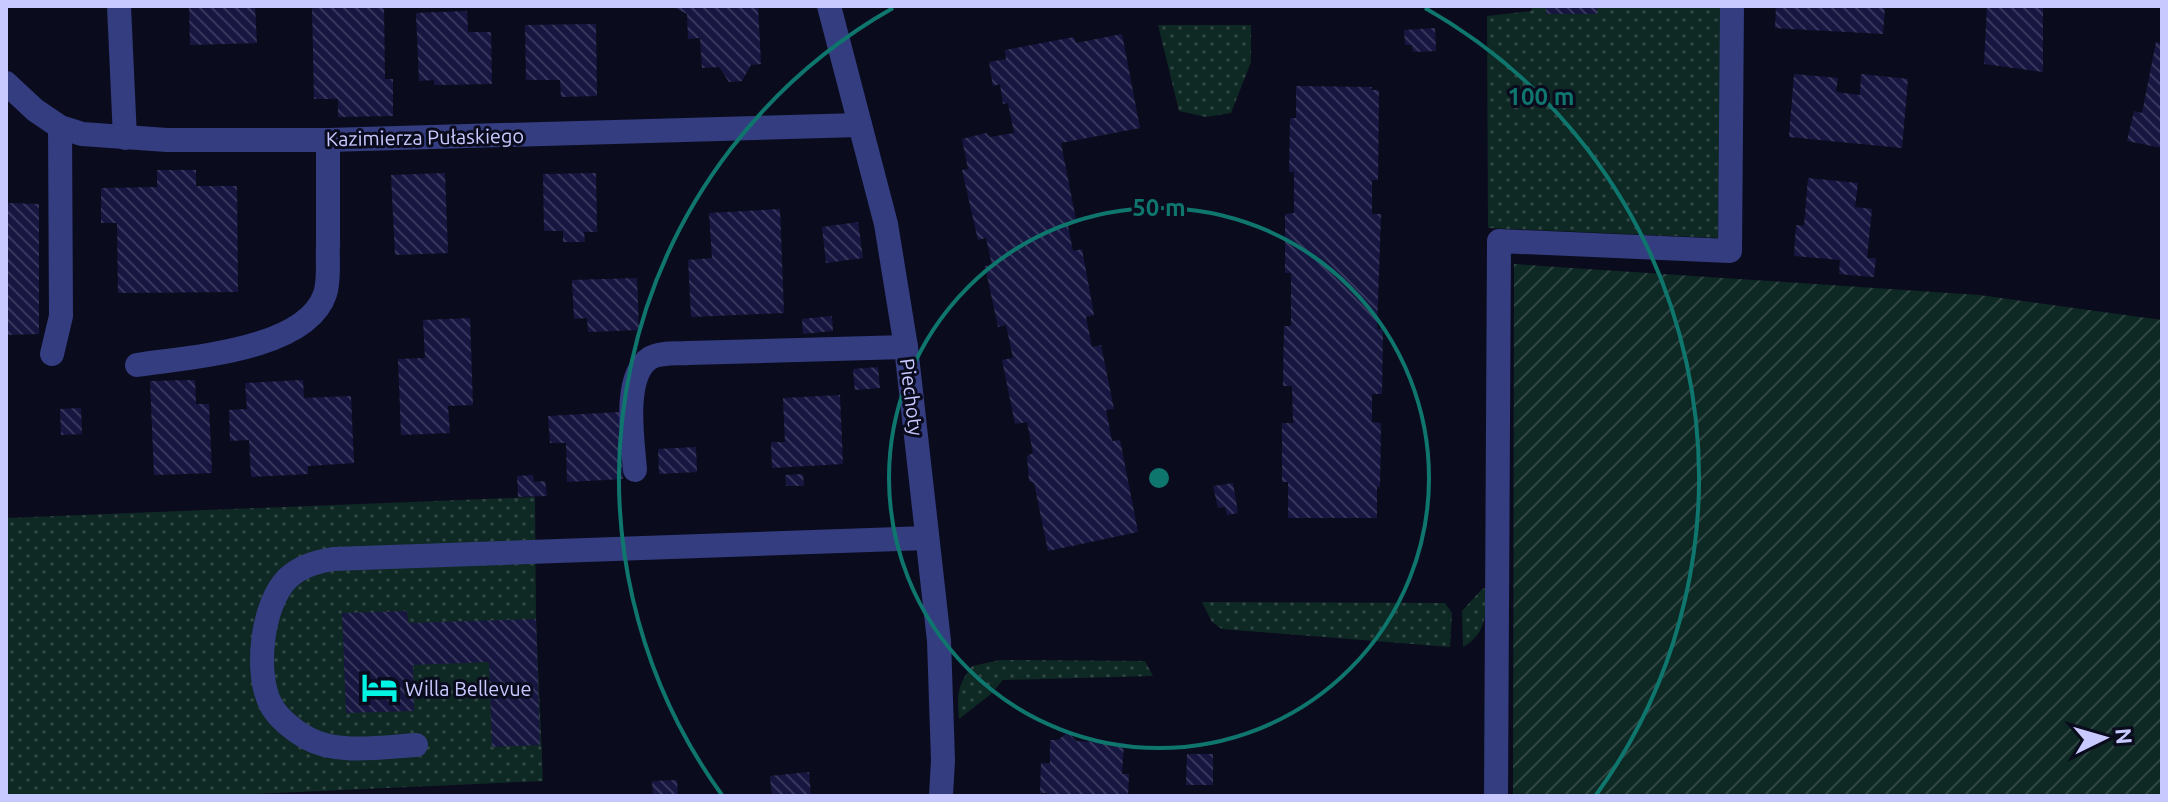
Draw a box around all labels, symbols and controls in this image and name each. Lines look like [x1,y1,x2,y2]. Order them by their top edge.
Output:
text: 100 m [1508,83,1574,110]
street label: Kazimierza Pułaskiego [326,124,524,150]
text: 50 m [1132,194,1186,221]
street label: Piechoty [896,357,928,437]
centre of rings [1145,464,1173,492]
hotel icon: Willa Bellevue [360,669,398,707]
place label: Willa Bellevue [405,677,532,700]
north arrow [2064,698,2144,778]
text: N [2111,727,2138,745]

